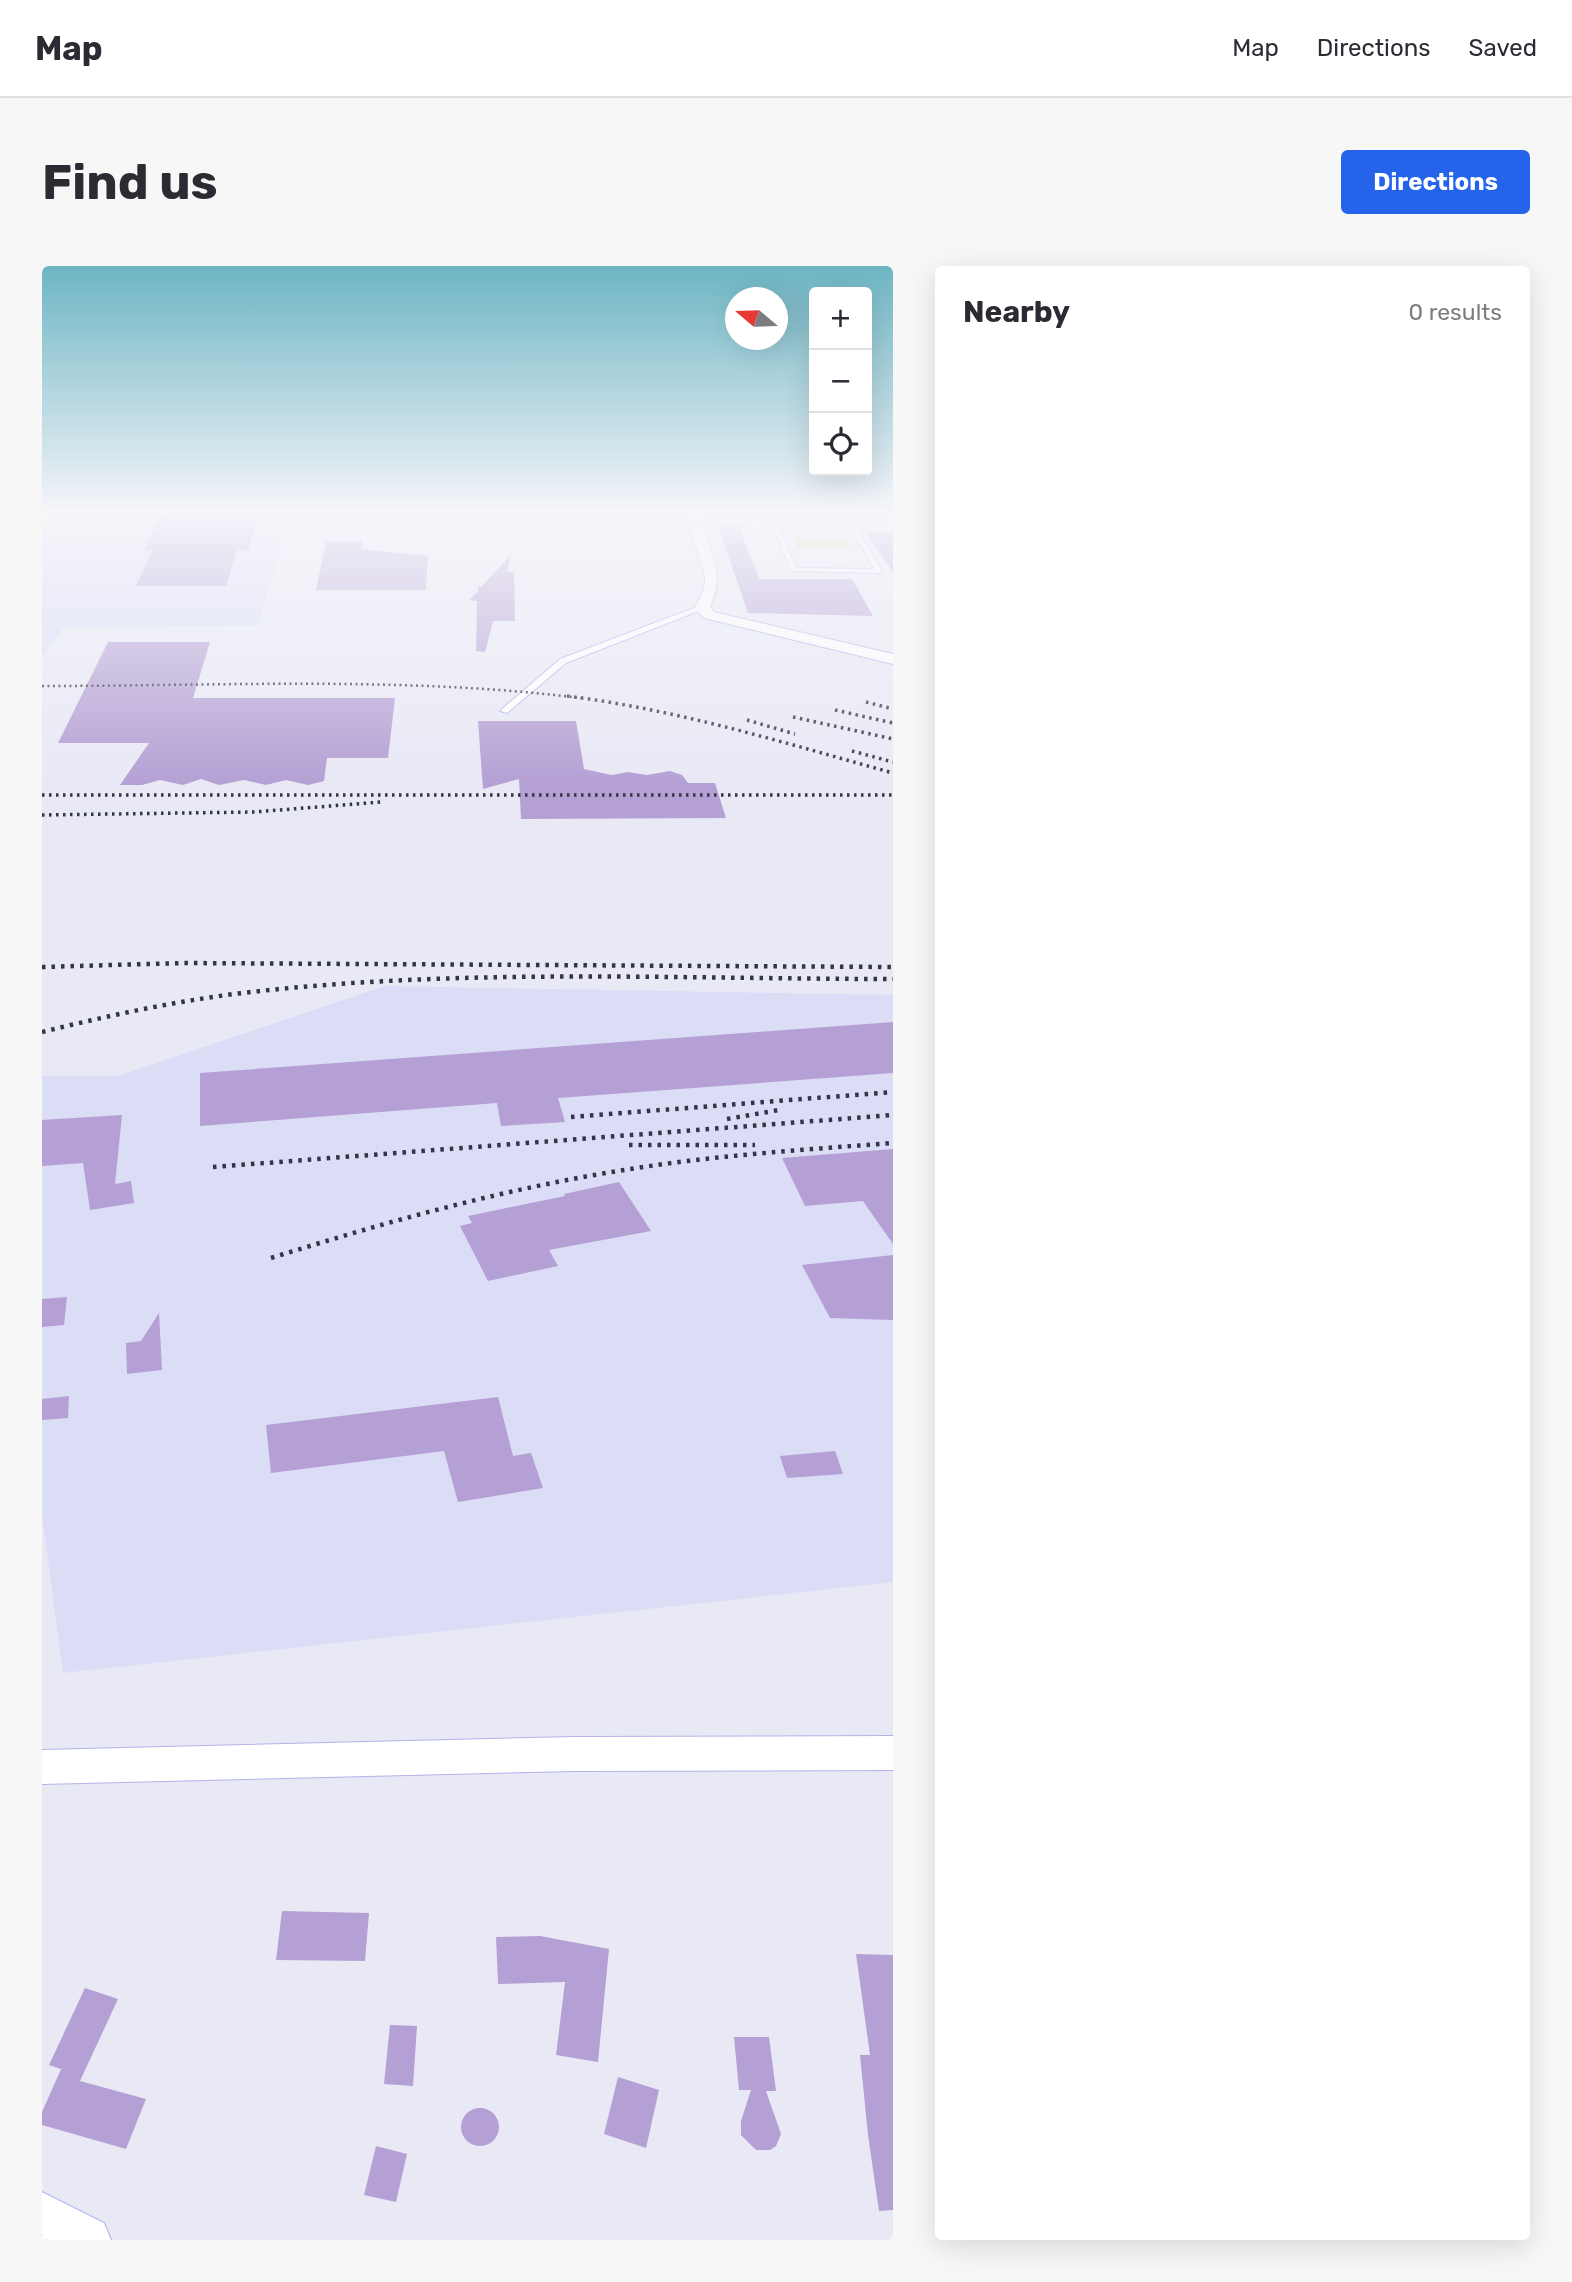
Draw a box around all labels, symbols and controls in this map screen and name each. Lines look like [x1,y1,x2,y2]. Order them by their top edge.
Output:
text: Map [35,29,103,68]
text: Map [1232,34,1279,62]
text: Directions [1317,34,1430,62]
text: Saved [1468,34,1537,62]
button: Directions [1341,150,1530,214]
text: Find us [42,153,218,211]
north arrow [725,287,788,350]
map controls [809,287,872,476]
button: + [809,287,872,350]
text: Nearby [963,294,1070,330]
text: 0 results [1408,298,1502,326]
button: − [809,350,872,413]
button: locate [809,413,872,476]

